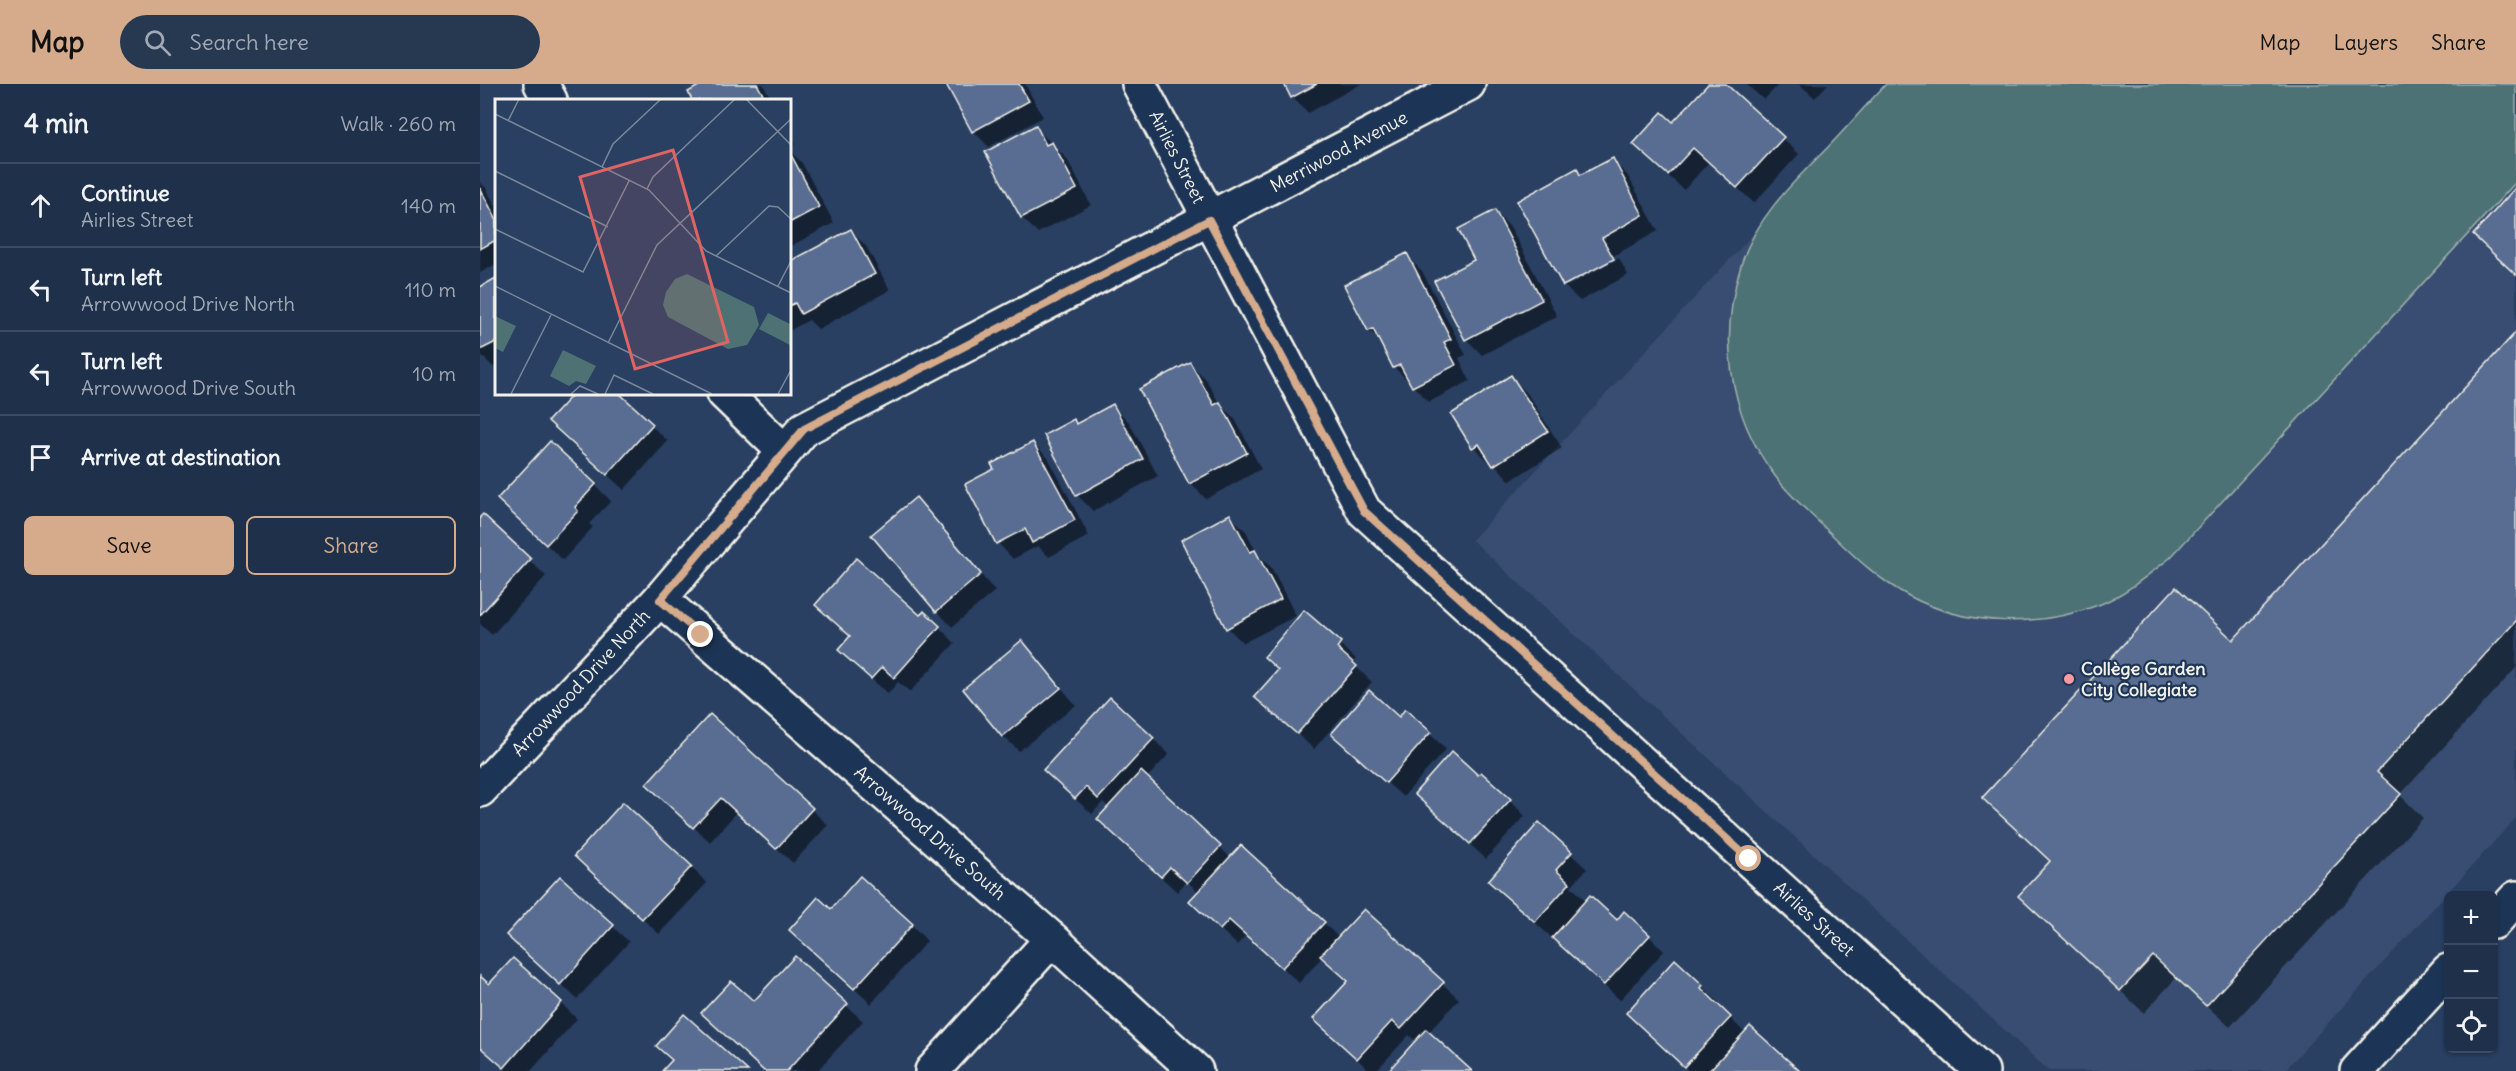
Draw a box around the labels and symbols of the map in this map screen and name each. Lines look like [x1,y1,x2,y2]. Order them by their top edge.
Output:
inset map [495,99,790,394]
street label: Airlies Street [1144,106,1211,207]
street label: Merriwood Avenue [1266,106,1411,198]
street label: Arrowwood Drive North [507,604,655,761]
route end [687,621,713,647]
place label: Collège Garden City Collegiate [2081,657,2206,701]
marker: Collège Garden City Collegiate [2062,672,2076,686]
street label: Arrowwood Drive South [850,760,1011,905]
route start [1735,845,1761,871]
street label: Airlies Street [1769,876,1860,961]

